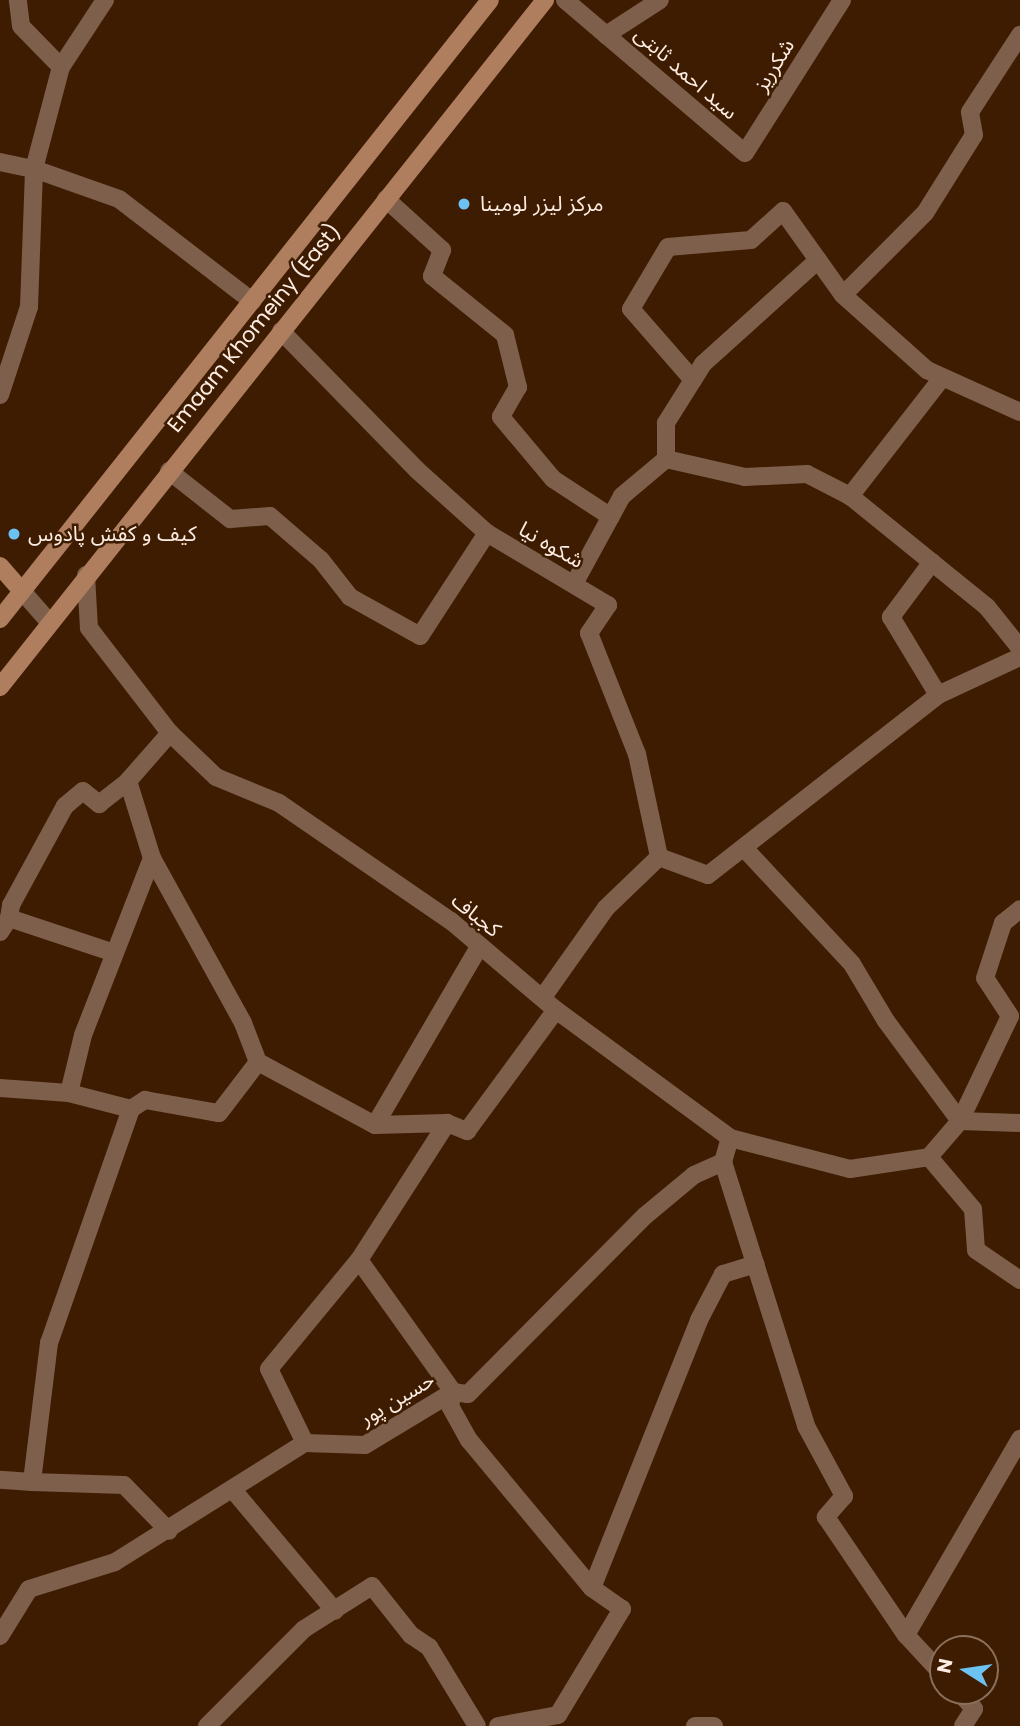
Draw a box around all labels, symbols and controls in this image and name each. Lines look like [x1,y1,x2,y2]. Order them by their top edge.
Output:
street label: سید احمد ثابتی [629,21,743,125]
street label: شکرریز [748,34,800,96]
place label: مرکز لیزر لومینا [480,191,604,217]
marker: مرکز لیزر لومینا [454,194,474,214]
street label: Emaam Khomeiny (East) [162,219,346,437]
street label: شکوه نیا [514,516,588,574]
place label: کیف و کفش پادوس [28,521,197,547]
marker: کیف و کفش پادوس [6,526,22,542]
street label: کجباف [446,888,506,942]
street label: حسین پور [355,1367,439,1431]
north arrow [929,1635,999,1705]
text: N [930,1656,960,1676]

